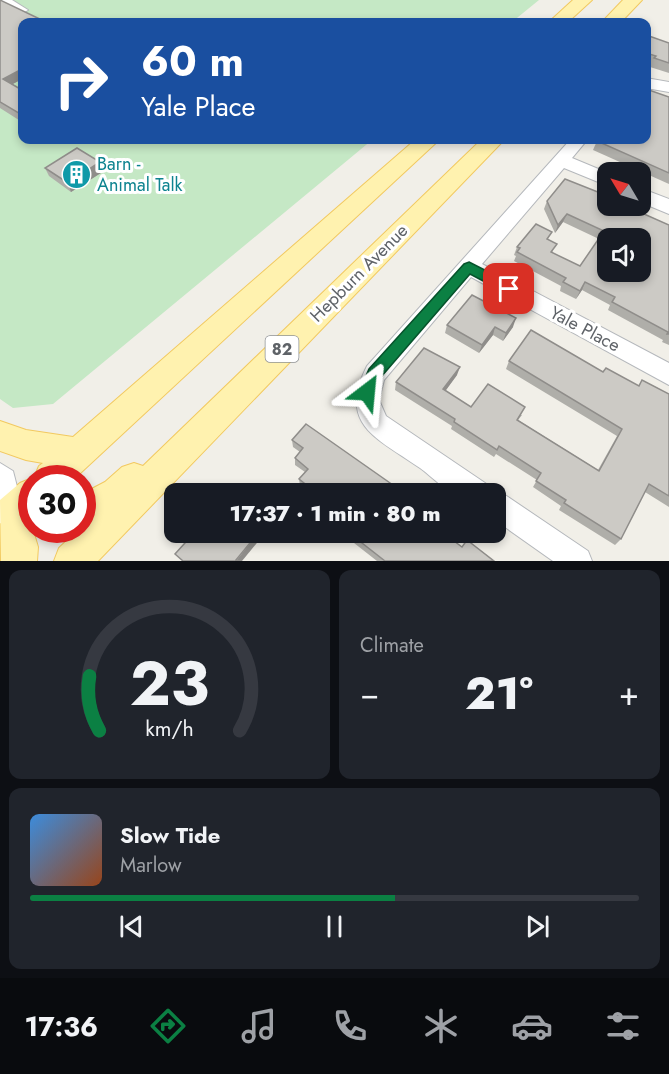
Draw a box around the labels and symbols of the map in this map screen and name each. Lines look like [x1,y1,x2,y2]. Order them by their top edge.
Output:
place label: Barn - Animal Talk [97,151,183,198]
building icon: Barn - Animal Talk [60,158,92,190]
north arrow [597,162,651,216]
street label: Hepburn Avenue [304,218,414,328]
pin [483,263,534,314]
street label: Yale Place [545,300,625,358]
road number: 82 [266,336,298,362]
position arrow [335,360,399,424]
speed limit sign: 30 [18,465,96,543]

